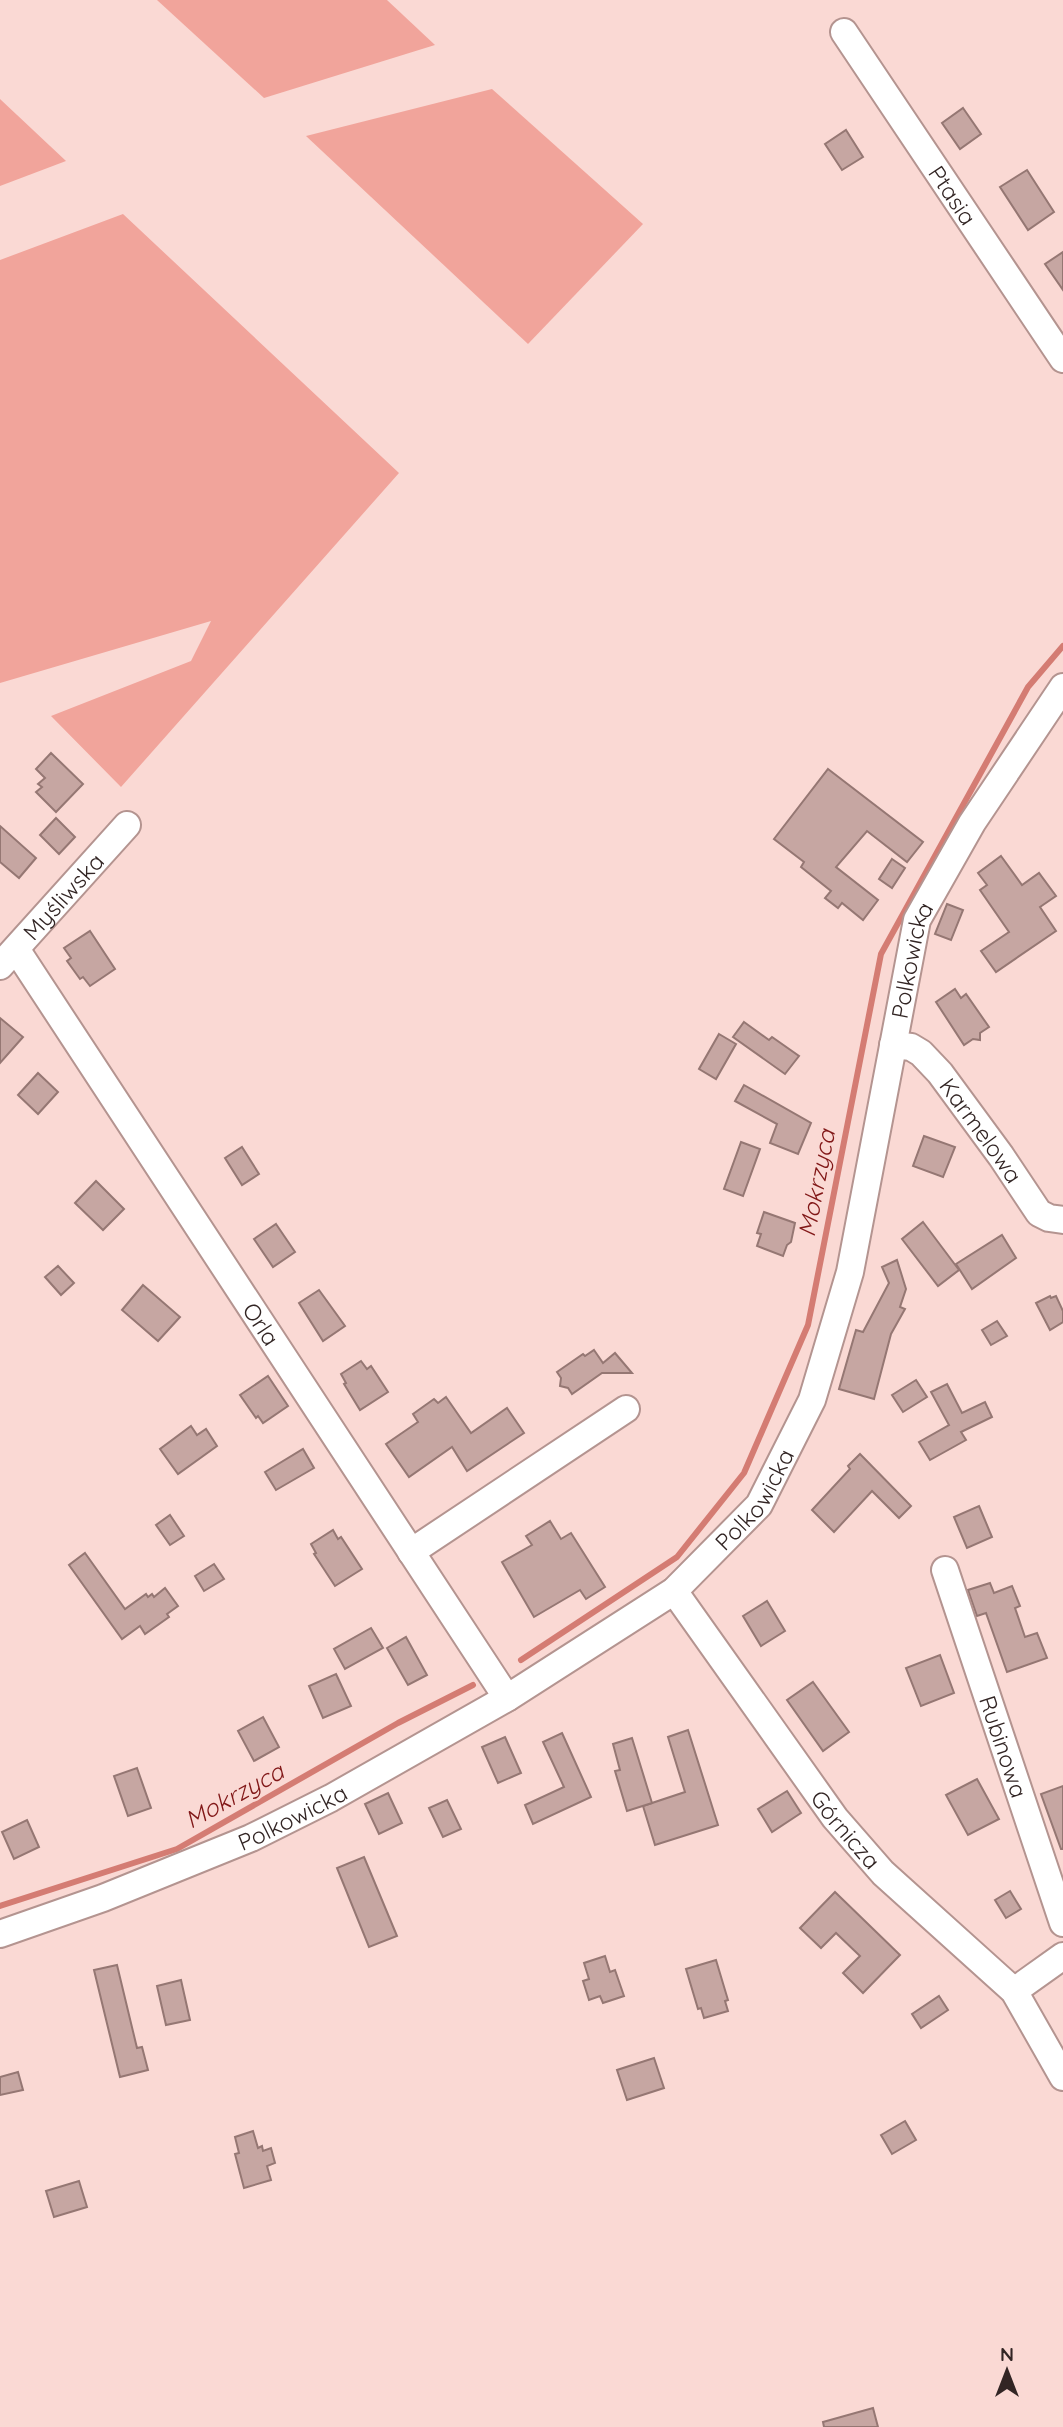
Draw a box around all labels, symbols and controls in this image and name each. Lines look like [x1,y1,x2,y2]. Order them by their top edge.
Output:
street label: Ptasia [923,160,983,230]
street label: Myśliwska [16,847,110,946]
street label: Polkowicka [884,896,939,1021]
street label: Karmelowa [934,1072,1029,1188]
water label: Mokrzyca [791,1126,841,1239]
street label: Orla [237,1297,286,1351]
street label: Polkowicka [708,1444,800,1556]
street label: Rubinowa [973,1692,1034,1801]
water label: Mokrzyca [179,1755,290,1834]
street label: Polkowicka [233,1777,352,1856]
street label: Górnicza [805,1784,887,1875]
north arrow [972,2336,1042,2406]
text: N [1000,2342,1014,2366]

